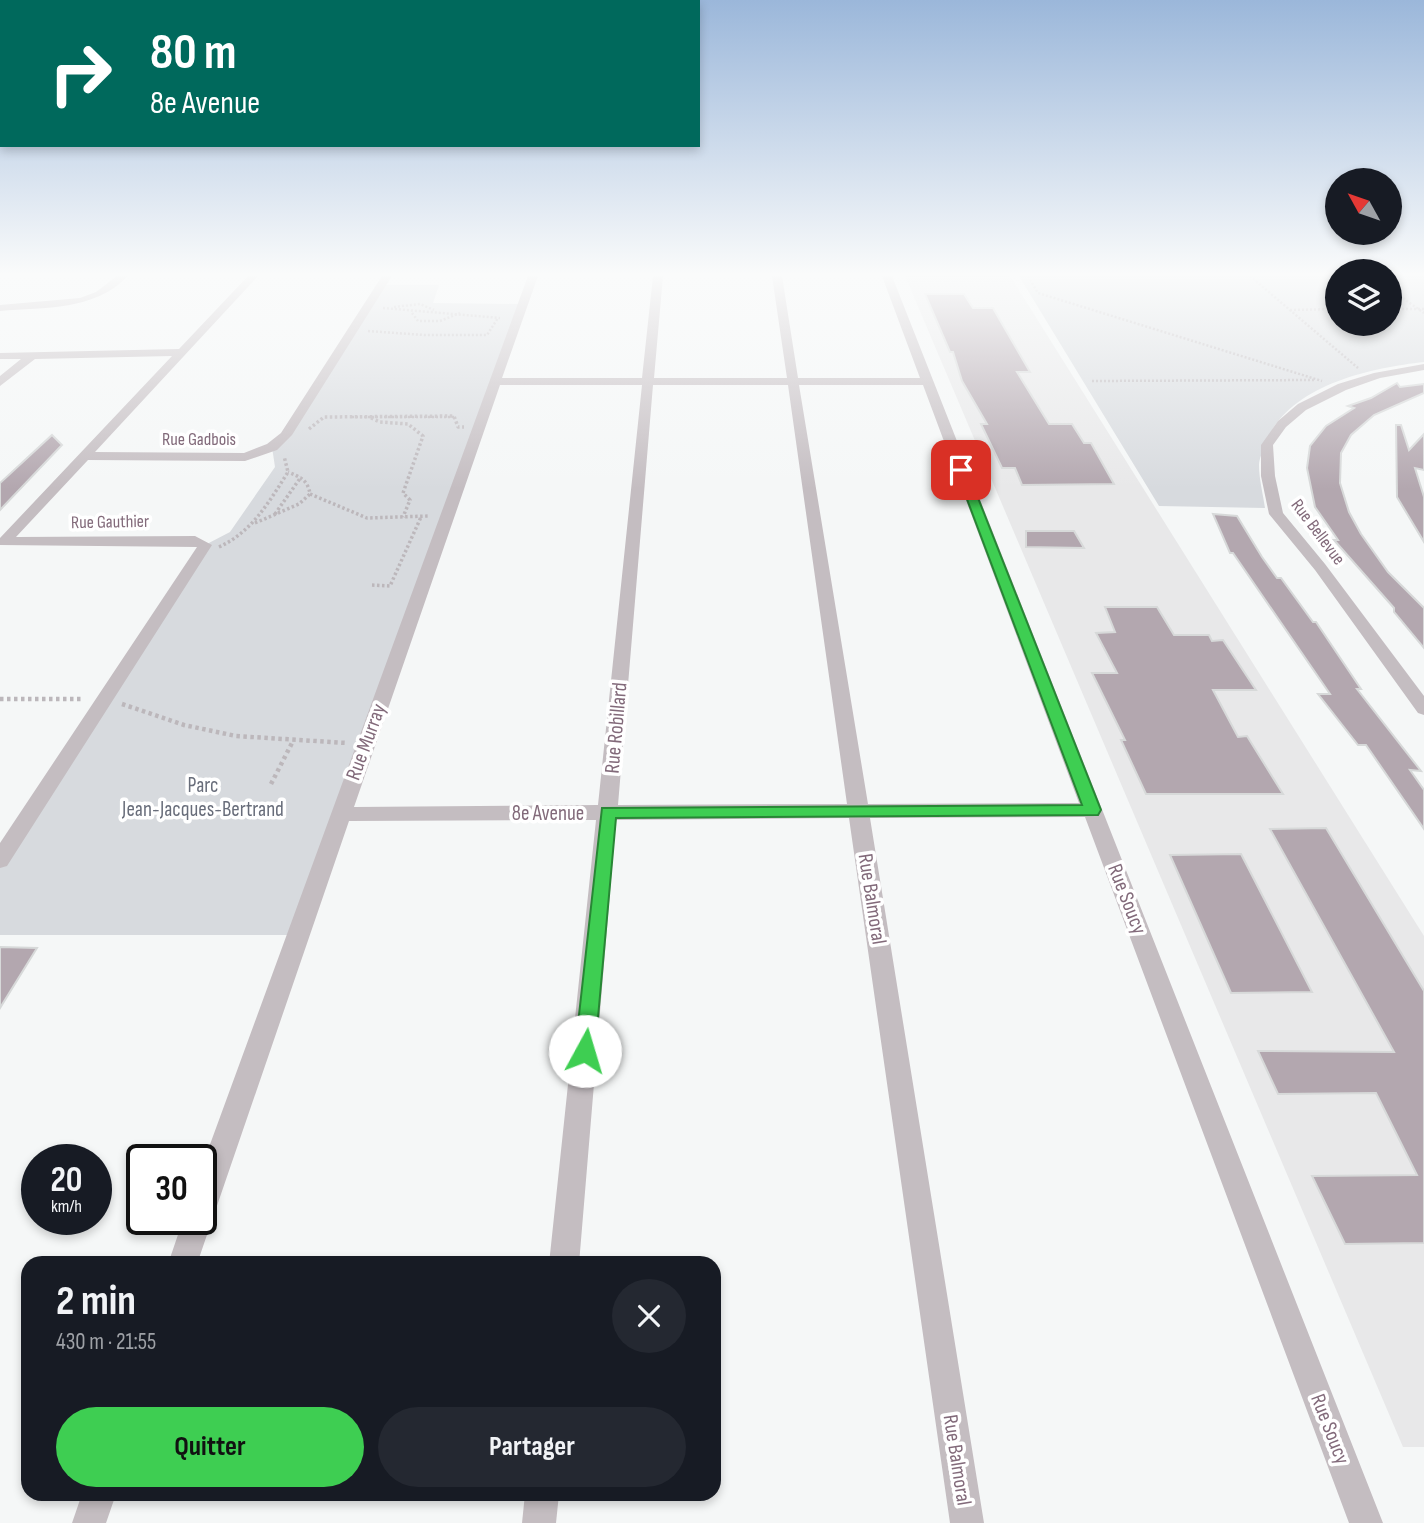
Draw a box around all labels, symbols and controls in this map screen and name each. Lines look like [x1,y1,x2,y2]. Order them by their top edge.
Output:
text: 80 m [150,24,237,83]
icon: right [35,28,126,119]
text: 8e Avenue [150,84,260,123]
north arrow [1325,168,1402,245]
map controls [1325,168,1402,336]
button: layers [1325,259,1402,336]
street label: Rue Gadbois [162,429,236,450]
pin [931,440,991,500]
icon: arrive [942,451,980,489]
street label: Rue Bellevue [1287,495,1349,569]
street label: Rue Gauthier [71,511,149,533]
street label: Rue Robillard [600,681,632,775]
street label: Rue Murray [341,700,391,784]
park label: Parc Jean-Jacques-Bertrand [121,773,284,822]
street label: 8e Avenue [512,801,584,826]
street label: Rue Balmoral [852,852,892,946]
street label: Rue Soucy [1102,860,1152,938]
position arrow [548,1014,622,1088]
speed limit sign: 30 [126,1144,217,1235]
text: 20 [51,1159,83,1202]
text: km/h [51,1196,82,1217]
text: 2 min [56,1276,136,1327]
button: close [612,1279,686,1353]
text: 430 m · 21:55 [56,1328,156,1356]
street label: Rue Soucy [1305,1390,1355,1468]
button: Quitter [56,1407,364,1487]
button: Partager [378,1407,686,1487]
street label: Rue Balmoral [937,1413,977,1507]

